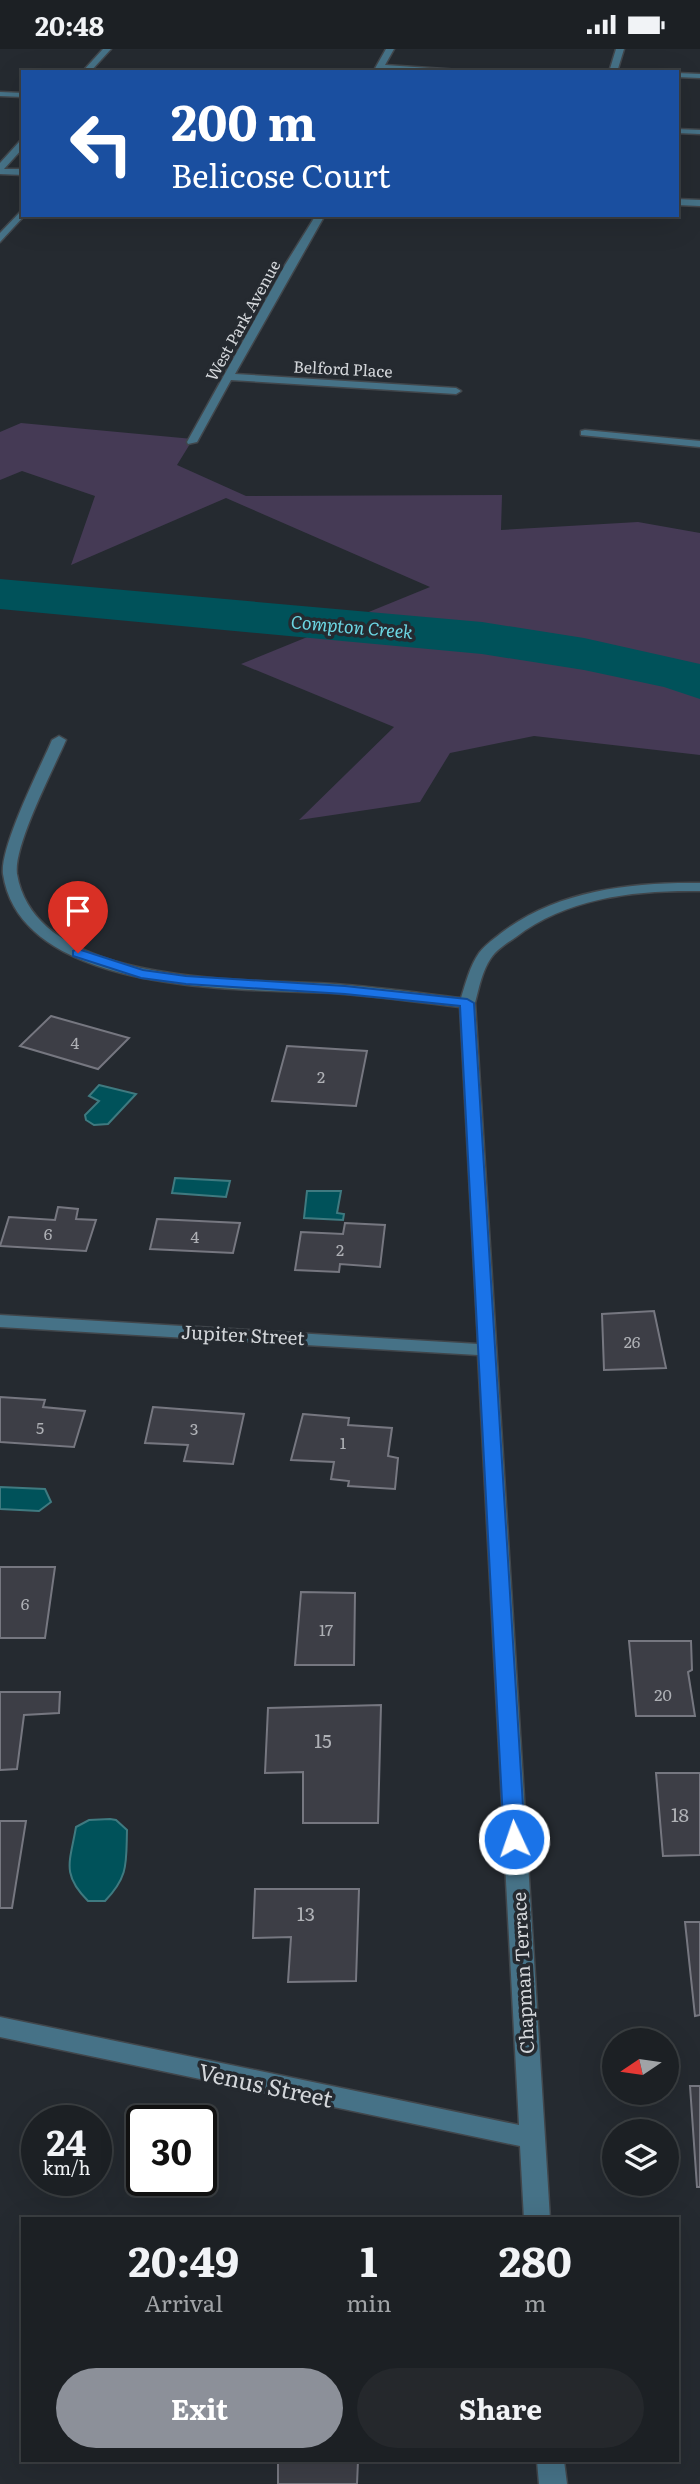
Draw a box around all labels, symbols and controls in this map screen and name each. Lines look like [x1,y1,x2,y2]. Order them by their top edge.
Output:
text: 20:48 [35,5,104,44]
text: 200 m [171,83,316,156]
icon: left [56,98,147,189]
text: Belicose Court [171,150,391,198]
street label: West Park Avenue [199,255,285,385]
street label: Belford Place [293,353,393,383]
water label: Compton Creek [290,607,414,645]
pin [48,881,108,953]
icon: arrive [59,892,97,930]
house number: 4 [71,1030,80,1054]
house number: 2 [317,1064,325,1088]
house number: 6 [44,1221,53,1245]
house number: 4 [191,1224,200,1248]
house number: 2 [336,1237,344,1261]
street label: Jupiter Street [180,1317,306,1351]
house number: 26 [624,1329,641,1353]
house number: 5 [36,1415,44,1439]
house number: 3 [190,1416,198,1440]
house number: 1 [340,1430,347,1454]
house number: 6 [21,1591,30,1615]
house number: 17 [319,1617,333,1641]
house number: 20 [654,1682,672,1706]
house number: 15 [314,1726,332,1754]
house number: 18 [671,1800,689,1828]
position arrow [477,1802,551,1876]
street label: Chapman Terrace [504,1891,540,2055]
house number: 13 [297,1899,315,1927]
north arrow [602,2028,679,2105]
map controls [602,2028,679,2196]
street label: Venus Street [196,2053,337,2115]
speed limit sign: 30 [126,2105,217,2196]
text: 24 [47,2115,86,2167]
button: layers [602,2119,679,2196]
text: km/h [43,2154,90,2181]
text: 20:49 [128,2228,239,2290]
text: 1 [360,2228,378,2290]
text: 280 [499,2228,572,2290]
text: Arrival [144,2285,223,2319]
text: min [346,2285,392,2319]
text: m [524,2285,546,2319]
button: Exit [56,2368,343,2448]
button: Share [357,2368,644,2448]

